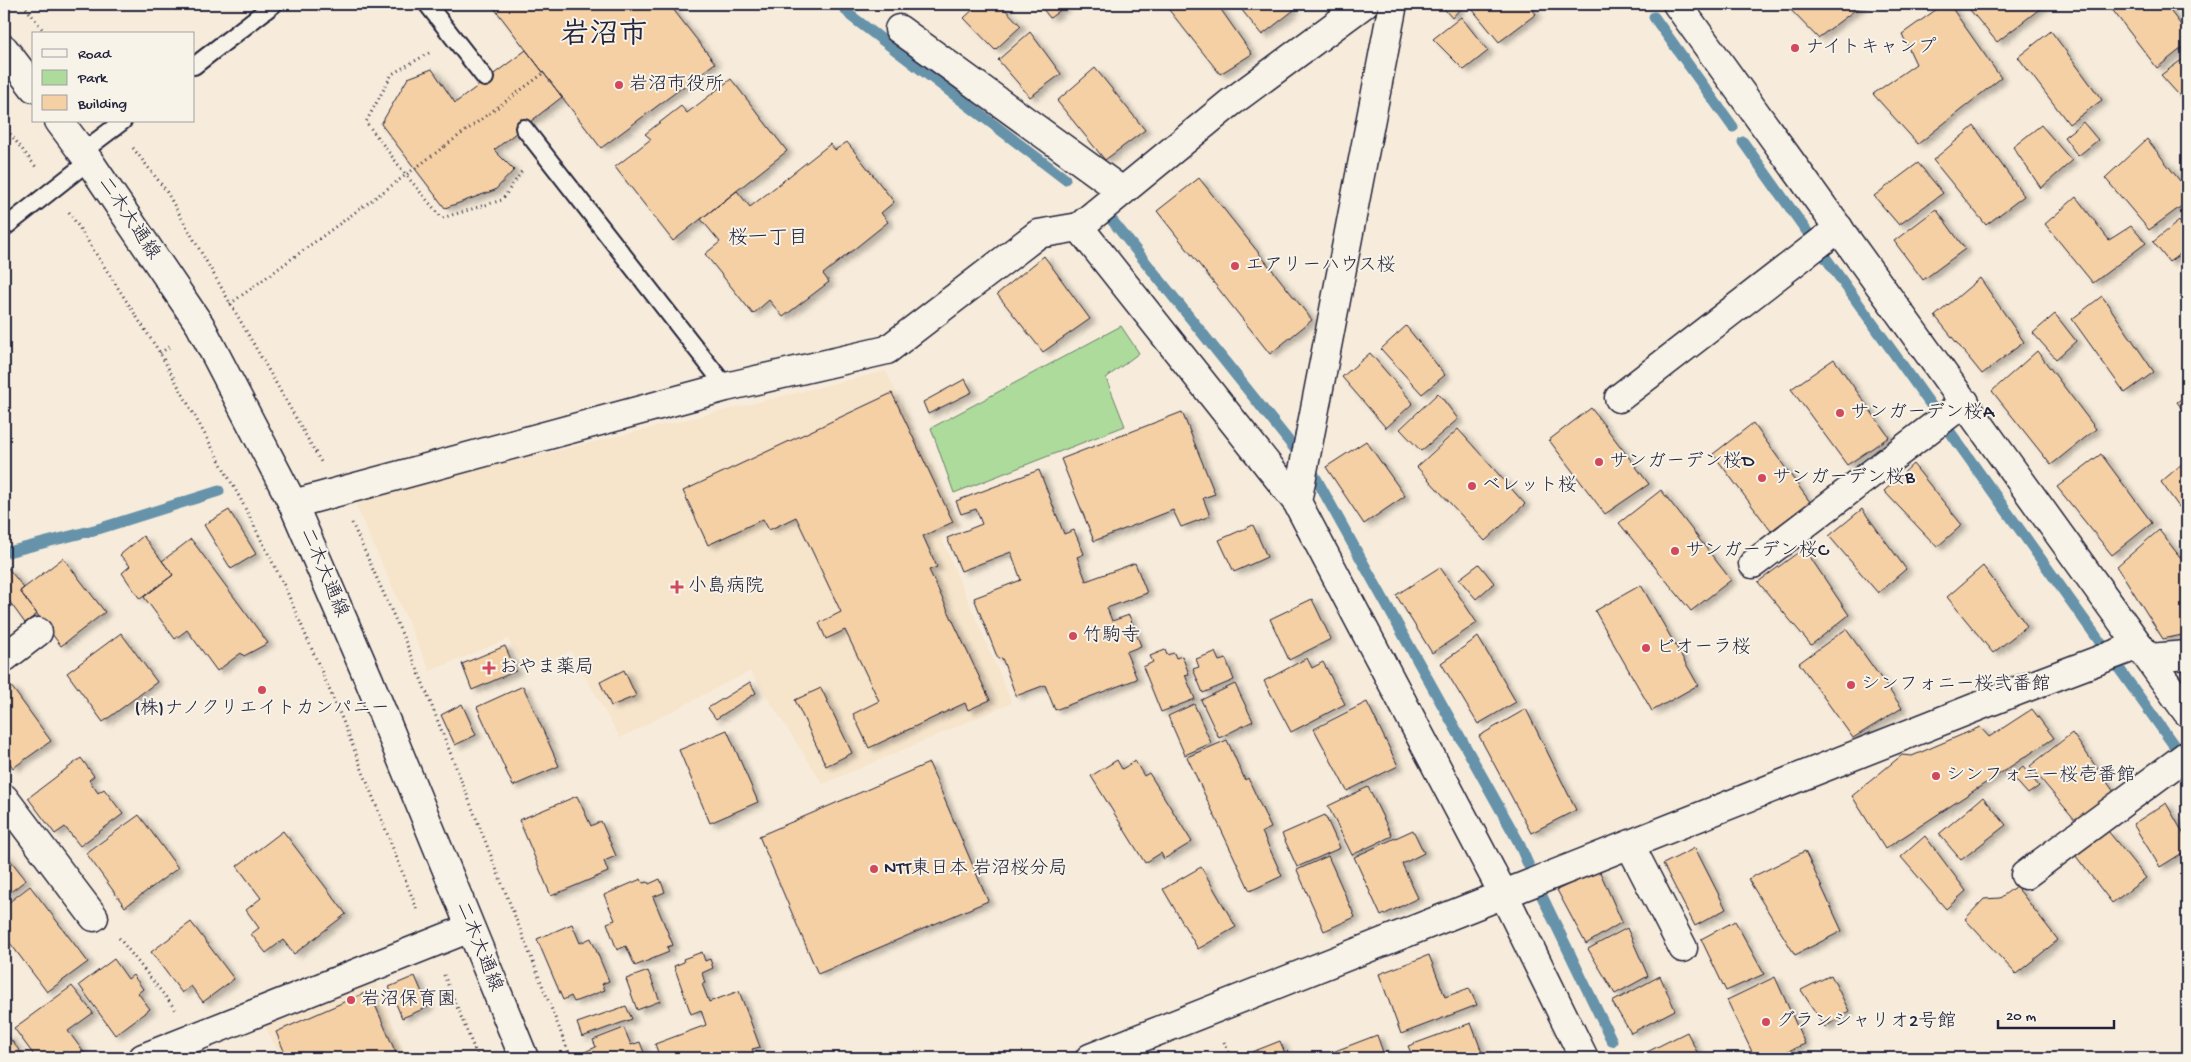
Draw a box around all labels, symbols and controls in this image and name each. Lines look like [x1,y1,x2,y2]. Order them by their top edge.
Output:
district label: 岩沼市 [560,18,648,54]
legend [32,32,195,122]
place label: ナイトキャンプ [1805,37,1936,60]
marker: ナイトキャンプ [1789,42,1801,54]
text: Road [78,46,112,64]
text: Park [77,70,108,88]
place label: 岩沼市役所 [629,73,724,97]
marker: 岩沼市役所 [613,79,625,91]
text: Building [77,96,127,114]
street label: 二木大通線 [92,173,165,265]
district label: 桜一丁目 [728,227,808,251]
place label: エアリーハウス桜 [1245,255,1396,278]
marker: エアリーハウス桜 [1229,260,1241,272]
place label: サンガーデン桜A [1850,402,1996,425]
marker: サンガーデン桜A [1834,407,1846,419]
place label: サンガーデン桜D [1609,451,1755,474]
marker: サンガーデン桜D [1593,456,1605,468]
place label: サンガーデン桜B [1772,467,1916,490]
marker: サンガーデン桜B [1756,472,1768,484]
place label: ベレット桜 [1482,475,1577,498]
marker: ベレット桜 [1466,480,1478,492]
street label: 二木大通線 [294,524,353,621]
place label: サンガーデン桜C [1685,540,1830,563]
marker: サンガーデン桜C [1669,545,1681,557]
place label: 小島病院 [688,575,764,599]
marker: 小島病院 [670,580,684,594]
place label: 竹駒寺 [1083,624,1140,648]
marker: 竹駒寺 [1067,630,1079,642]
place label: ビオーラ桜 [1656,637,1751,660]
marker: ビオーラ桜 [1640,642,1652,654]
place label: おやま薬局 [499,656,594,680]
marker: おやま薬局 [483,662,495,674]
place label: シンフォニー桜弐番館 [1861,673,2051,697]
marker: シンフォニー桜弐番館 [1845,679,1857,691]
marker: (株)ナノクリエイトカンパニー [256,684,268,696]
place label: (株)ナノクリエイトカンパニー [134,697,390,721]
place label: シンフォニー桜壱番館 [1946,764,2136,788]
marker: シンフォニー桜壱番館 [1930,770,1942,782]
place label: NTT東日本 岩沼桜分局 [884,857,1068,881]
marker: NTT東日本 岩沼桜分局 [868,863,880,875]
street label: 二木大通線 [450,898,507,995]
place label: 岩沼保育園 [361,988,456,1012]
marker: 岩沼保育園 [345,994,357,1006]
scale bar [1998,997,2115,1029]
text: 20 m [2006,1008,2036,1026]
place label: グランシャリオ2号館 [1776,1010,1956,1034]
marker: グランシャリオ2号館 [1760,1016,1772,1028]

